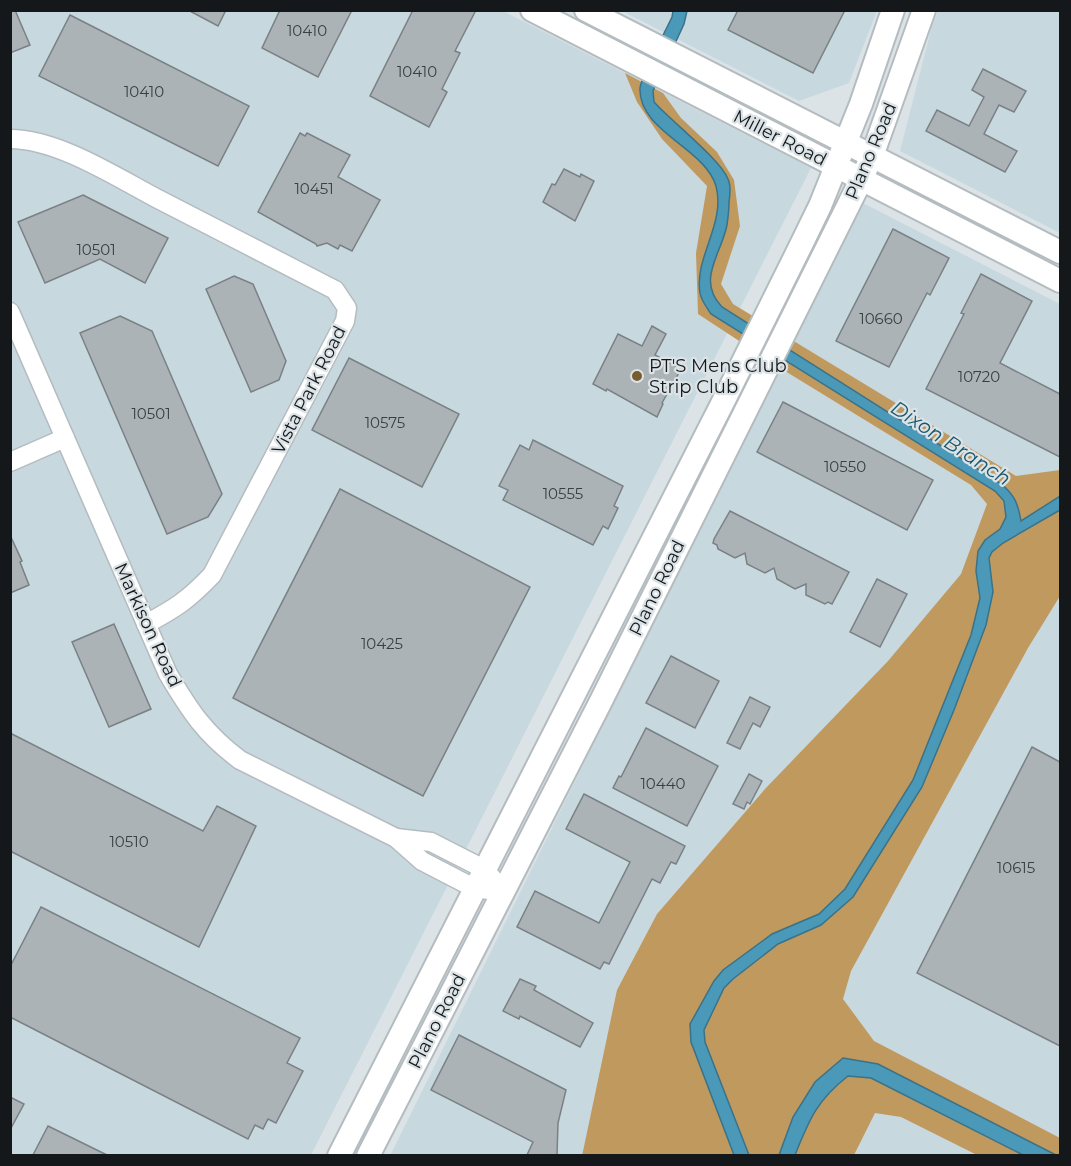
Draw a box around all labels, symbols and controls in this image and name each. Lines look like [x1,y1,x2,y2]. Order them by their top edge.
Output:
house number: 10410 [287,21,327,40]
house number: 10410 [397,62,437,81]
house number: 10410 [124,82,164,101]
street label: Plano Road [841,99,901,203]
street label: Miller Road [730,105,830,171]
house number: 10451 [294,179,334,198]
house number: 10501 [76,240,116,259]
house number: 10660 [859,309,903,328]
street label: Vista Park Road [267,322,351,458]
place label: PT'S Mens Club Strip Club [649,355,787,398]
house number: 10720 [958,367,1000,386]
marker: PT'S Mens Club Strip Club [630,369,644,383]
water label: Dixon Branch [887,395,1015,491]
house number: 10501 [131,404,171,423]
house number: 10575 [365,413,405,432]
house number: 10550 [824,457,866,476]
house number: 10555 [543,484,583,503]
street label: Plano Road [624,537,690,639]
street label: Markison Road [110,559,186,691]
house number: 10425 [361,634,403,653]
house number: 10440 [640,774,686,793]
house number: 10510 [109,832,149,851]
house number: 10615 [997,858,1035,877]
street label: Plano Road [404,970,470,1072]

